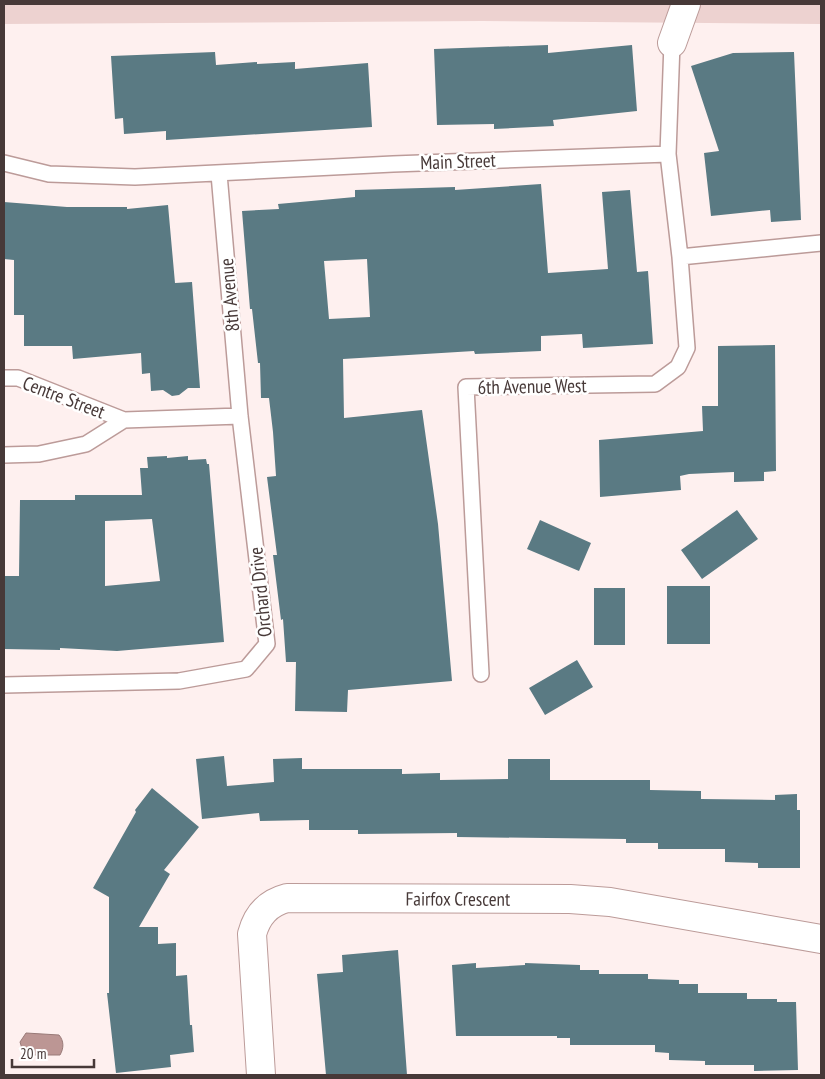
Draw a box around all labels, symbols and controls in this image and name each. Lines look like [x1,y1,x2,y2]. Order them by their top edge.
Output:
street label: Main Street [420,148,497,174]
street label: 8th Avenue [214,257,244,333]
street label: Centre Street [20,370,109,424]
street label: 6th Avenue West [477,373,587,399]
street label: Orchard Drive [243,546,277,638]
street label: Fairfox Crescent [405,886,511,911]
scale bar [12,1036,95,1068]
text: 20 m [20,1044,46,1063]

